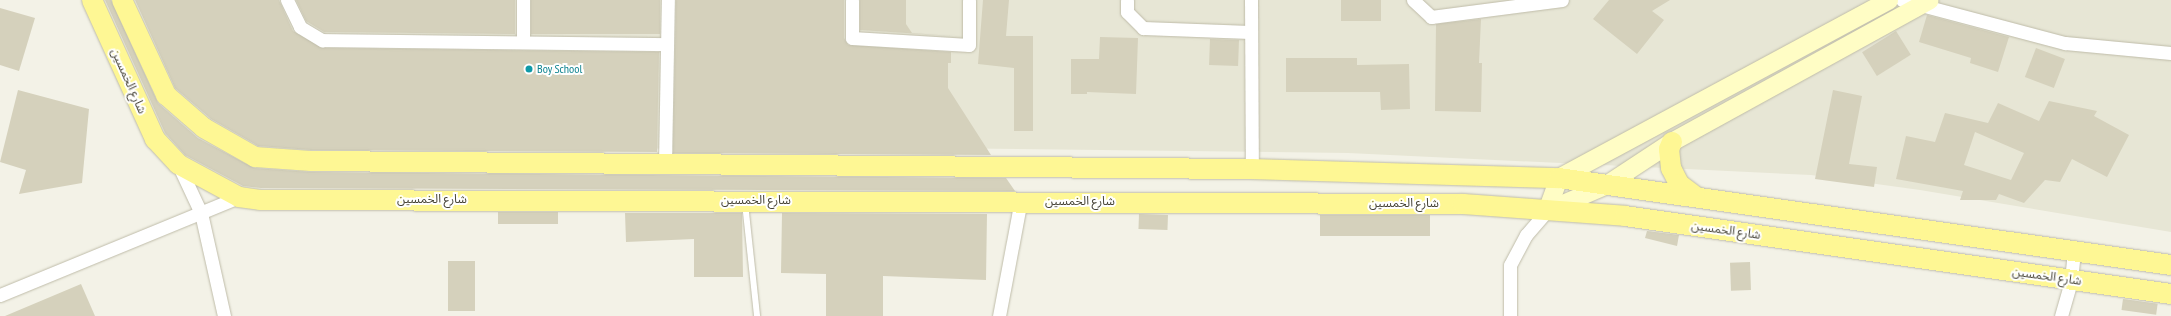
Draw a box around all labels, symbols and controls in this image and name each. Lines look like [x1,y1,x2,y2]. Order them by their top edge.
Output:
street label: شارع الخمسين [108,46,150,116]
place label: Boy School [537,62,583,76]
marker: Boy School [524,64,534,74]
street label: شارع الخمسين [397,192,467,206]
street label: شارع الخمسين [721,193,791,207]
street label: شارع الخمسين [1045,194,1115,208]
street label: شارع الخمسين [1369,196,1439,210]
street label: شارع الخمسين [1690,218,1762,242]
street label: شارع الخمسين [2011,264,2083,288]

